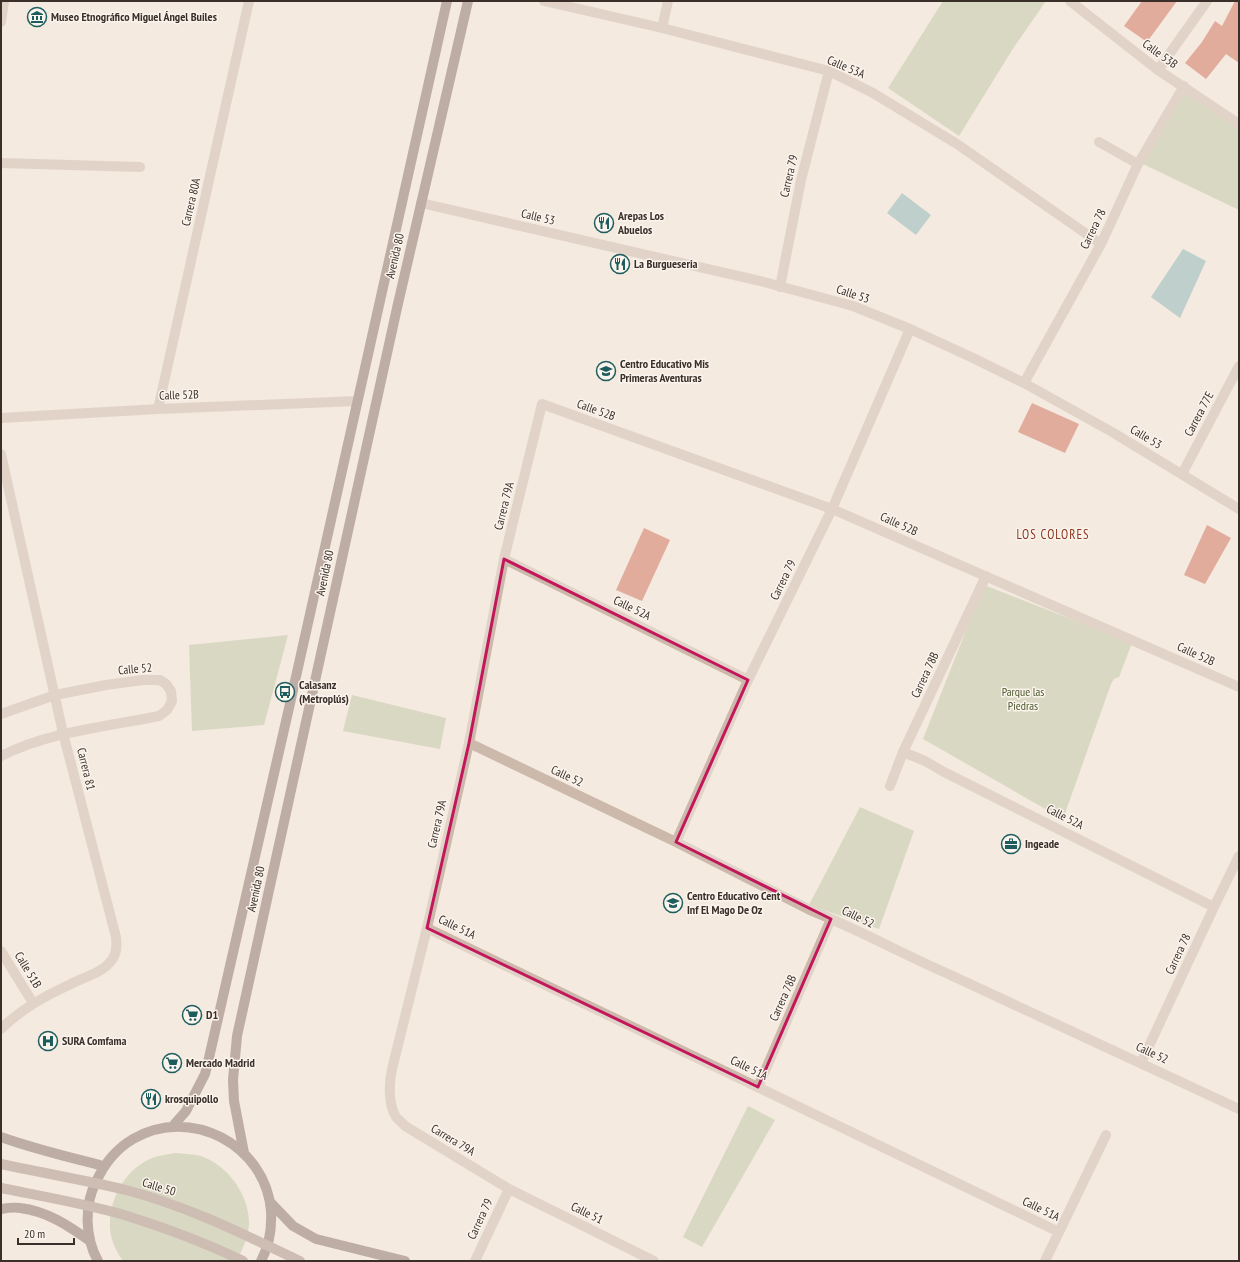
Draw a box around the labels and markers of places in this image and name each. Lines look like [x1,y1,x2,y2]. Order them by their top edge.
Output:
museum icon: Museo Etnográfico Miguel Ángel Builes [26,6,48,28]
place label: Museo Etnográfico Miguel Ángel Builes [51,9,217,24]
place label: Arepas Los Abuelos [617,208,664,237]
restaurant icon: Arepas Los Abuelos [593,212,615,234]
restaurant icon: La Burgueseria [609,253,631,275]
place label: La Burgueseria [634,256,698,271]
place label: Centro Educativo Mis Primeras Aventuras [620,356,709,385]
school or university icon: Centro Educativo Mis Primeras Aventuras [595,360,617,382]
place label: Calasanz (Metroplús) [299,677,349,706]
bus stop icon: Calasanz (Metroplús) [274,681,296,703]
office icon: Ingeade [1000,833,1022,855]
place label: Ingeade [1025,836,1059,851]
place label: Centro Educativo Cent Inf El Mago De Oz [687,888,781,917]
school or university icon: Centro Educativo Cent Inf El Mago De Oz [662,892,684,914]
supermarket icon: D1 [181,1004,203,1026]
place label: D1 [206,1007,218,1022]
hospital icon: SURA Comfama [37,1030,59,1052]
place label: SURA Comfama [62,1033,127,1048]
supermarket icon: Mercado Madrid [161,1052,183,1074]
place label: Mercado Madrid [186,1055,255,1070]
restaurant icon: krosquipollo [140,1088,162,1110]
place label: krosquipollo [165,1091,219,1106]

